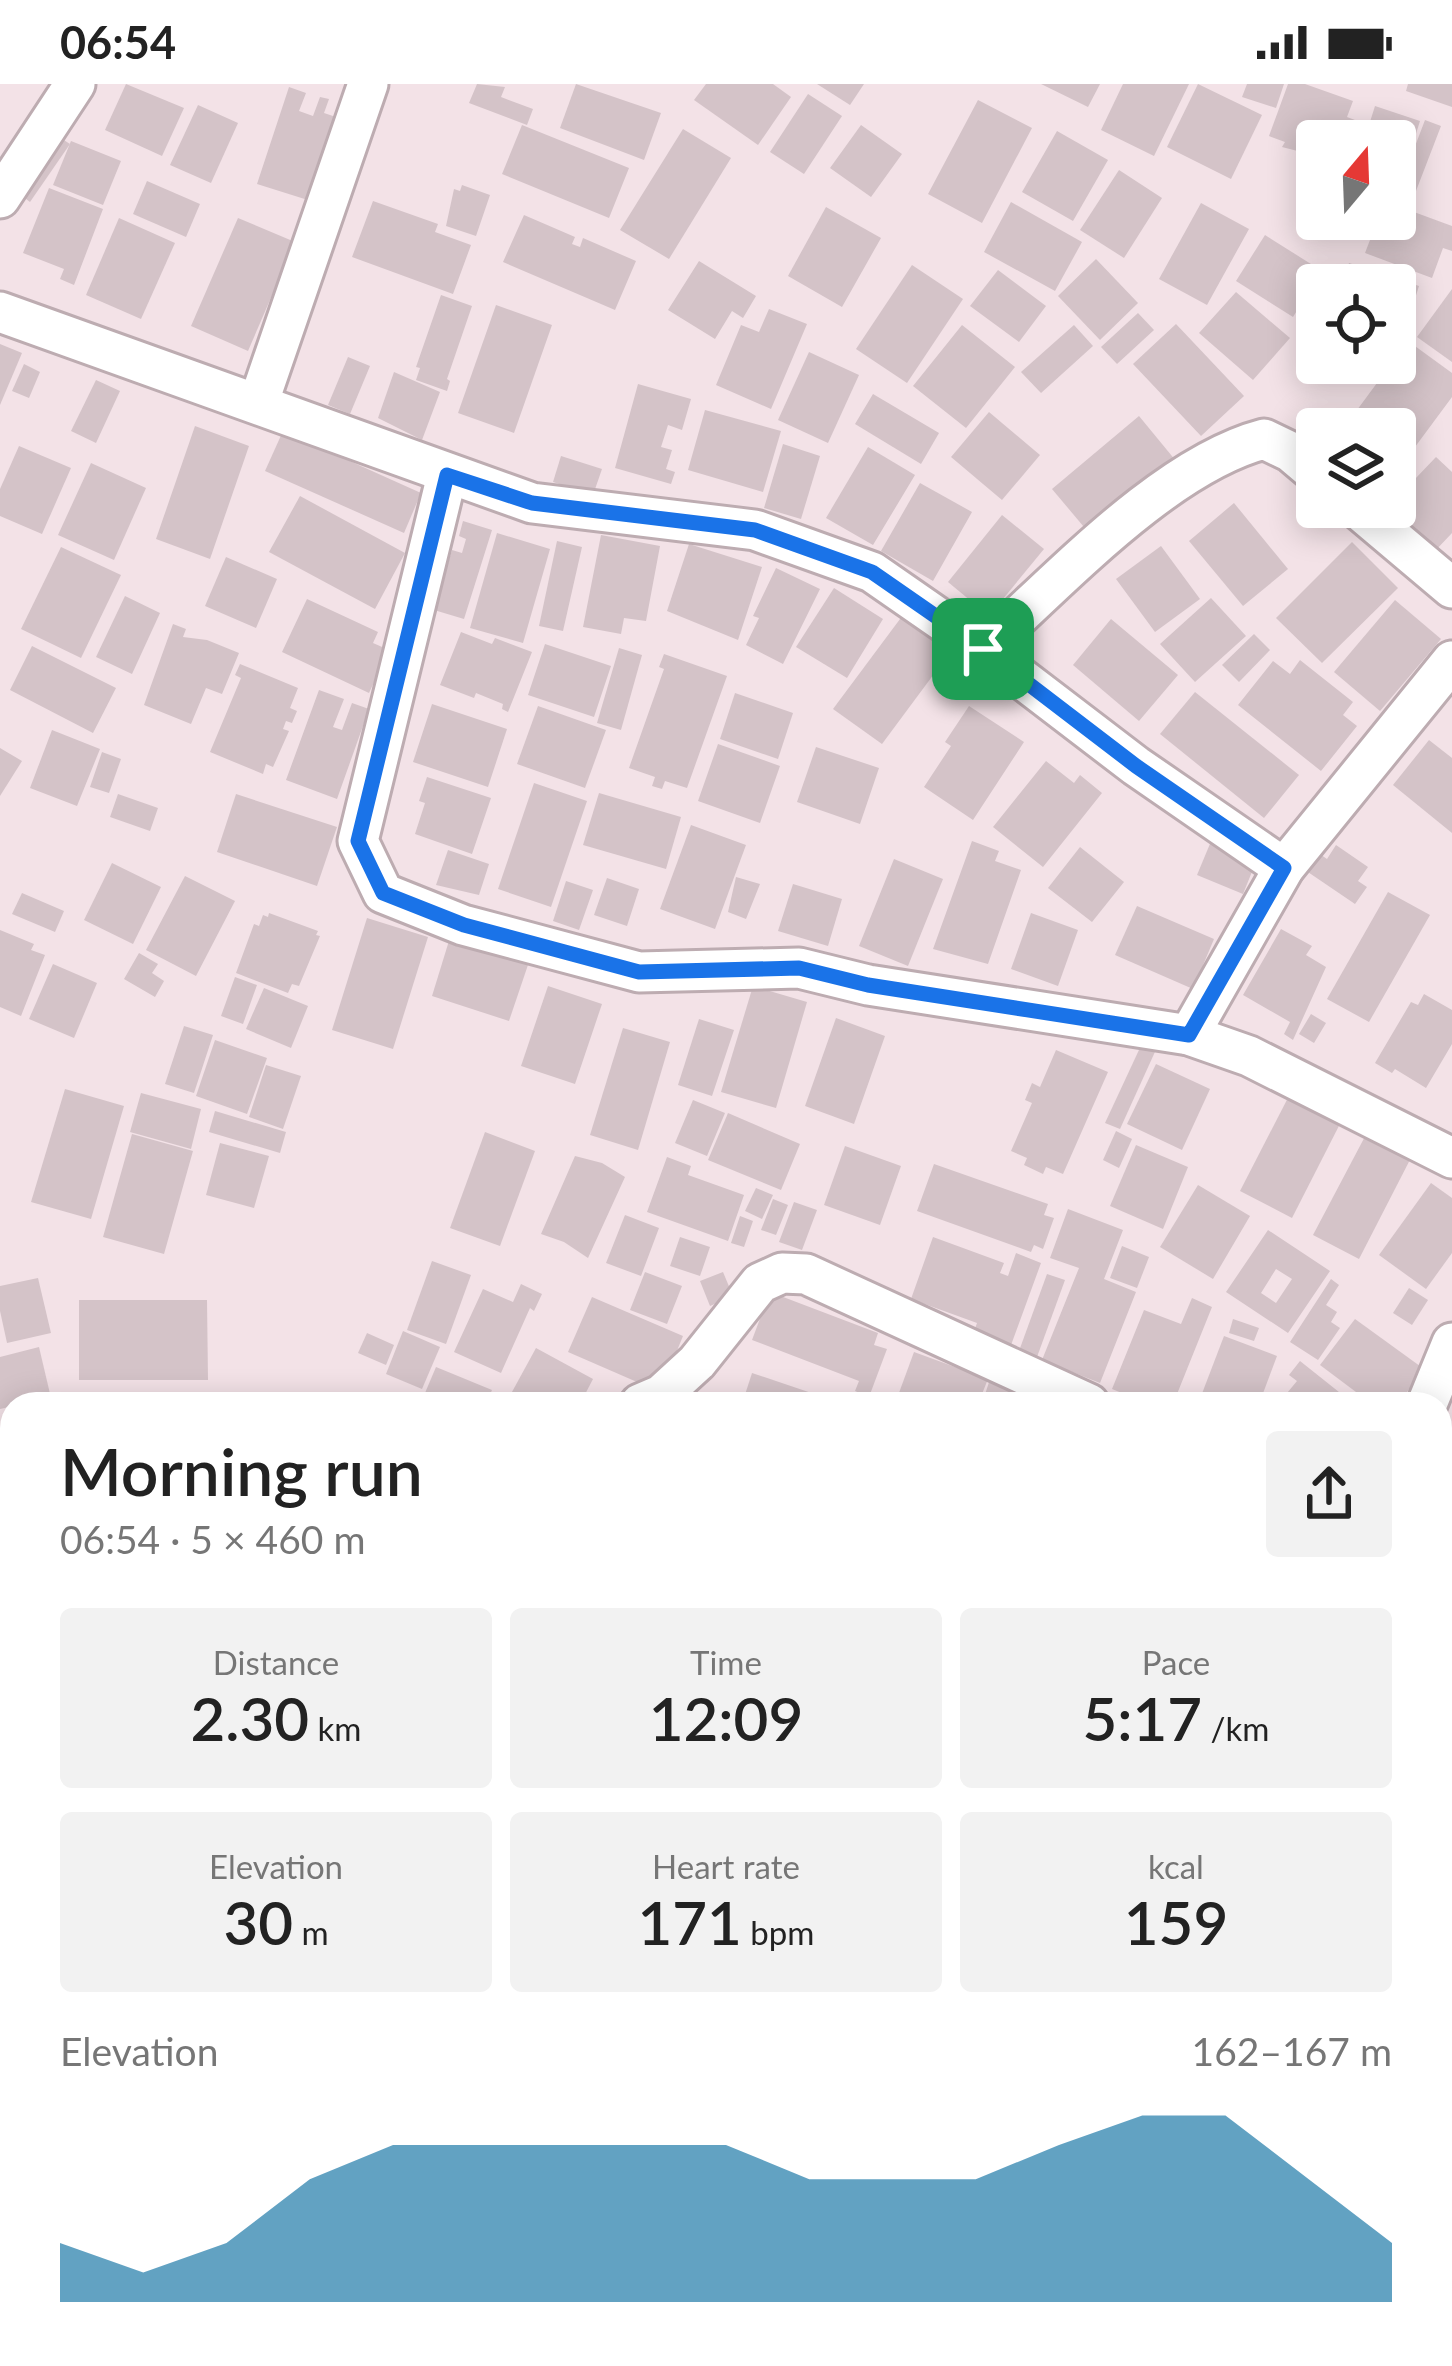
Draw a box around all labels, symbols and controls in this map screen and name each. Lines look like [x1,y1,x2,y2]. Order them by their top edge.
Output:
text: 06:54 [60,15,176,69]
north arrow [1296,120,1416,240]
map controls [1296,120,1416,528]
button: locate [1296,264,1416,384]
button: layers [1296,408,1416,528]
pin [932,598,1034,700]
icon: arrive [950,616,1016,682]
text: Morning run [60,1431,423,1510]
button: share [1266,1431,1392,1557]
text: 06:54 · 5 × 460 m [60,1516,365,1562]
text: Distance [213,1642,339,1682]
text: Time [690,1642,762,1682]
text: Pace [1142,1642,1210,1682]
text: 2.30 [191,1682,309,1754]
text: 12:09 [649,1682,803,1754]
text: 5:17 [1083,1682,1202,1754]
text: km [309,1708,361,1748]
text: /km [1202,1708,1269,1748]
text: Elevation [209,1846,343,1886]
text: Heart rate [652,1846,800,1886]
text: kcal [1148,1846,1204,1886]
text: 30 [223,1886,293,1958]
text: 171 [638,1886,742,1958]
text: 159 [1124,1886,1228,1958]
text: m [293,1912,329,1952]
text: bpm [742,1912,814,1952]
text: Elevation [60,2028,218,2074]
text: 162–167 m [1192,2028,1392,2074]

